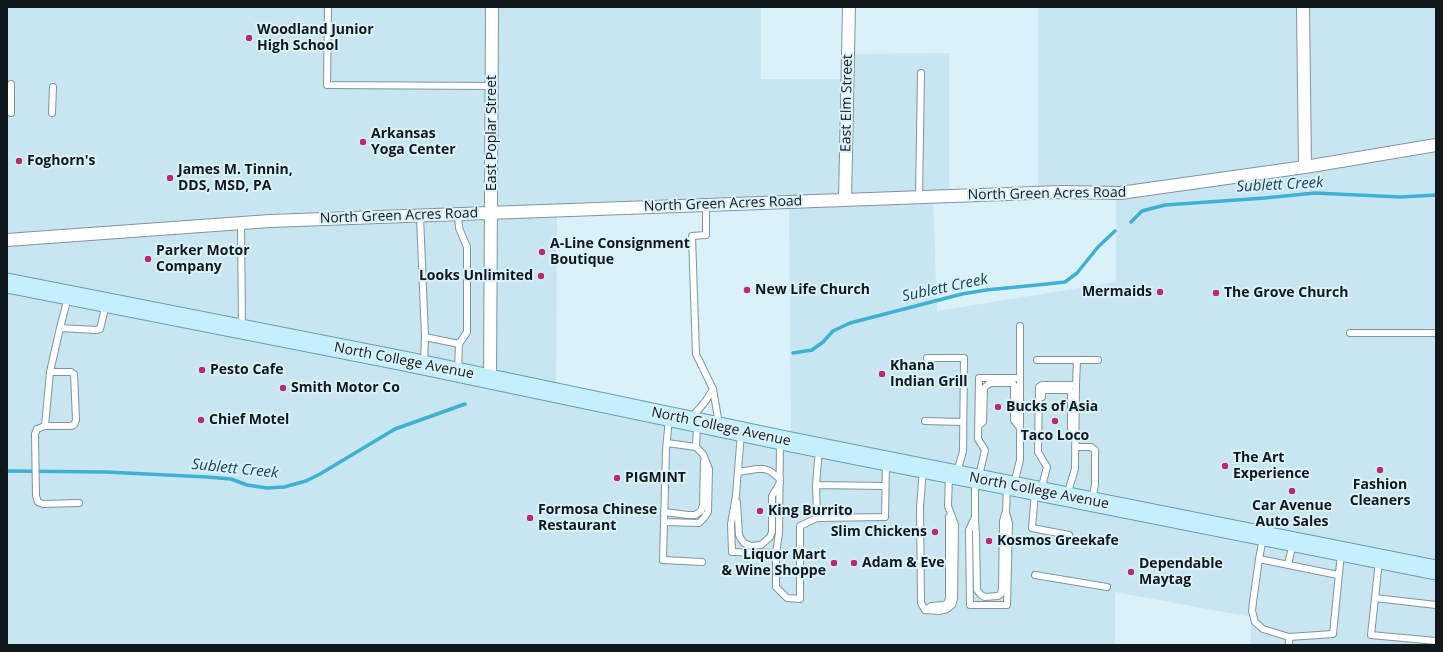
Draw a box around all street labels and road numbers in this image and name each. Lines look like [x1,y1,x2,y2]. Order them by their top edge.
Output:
street label: East Elm Street [838,54,856,152]
street label: East Poplar Street [484,75,500,191]
street label: North Green Acres Road [968,184,1126,204]
street label: North Green Acres Road [643,193,803,215]
street label: North Green Acres Road [319,205,479,227]
street label: North College Avenue [333,339,475,383]
street label: North College Avenue [650,404,792,450]
street label: North College Avenue [968,469,1110,513]

